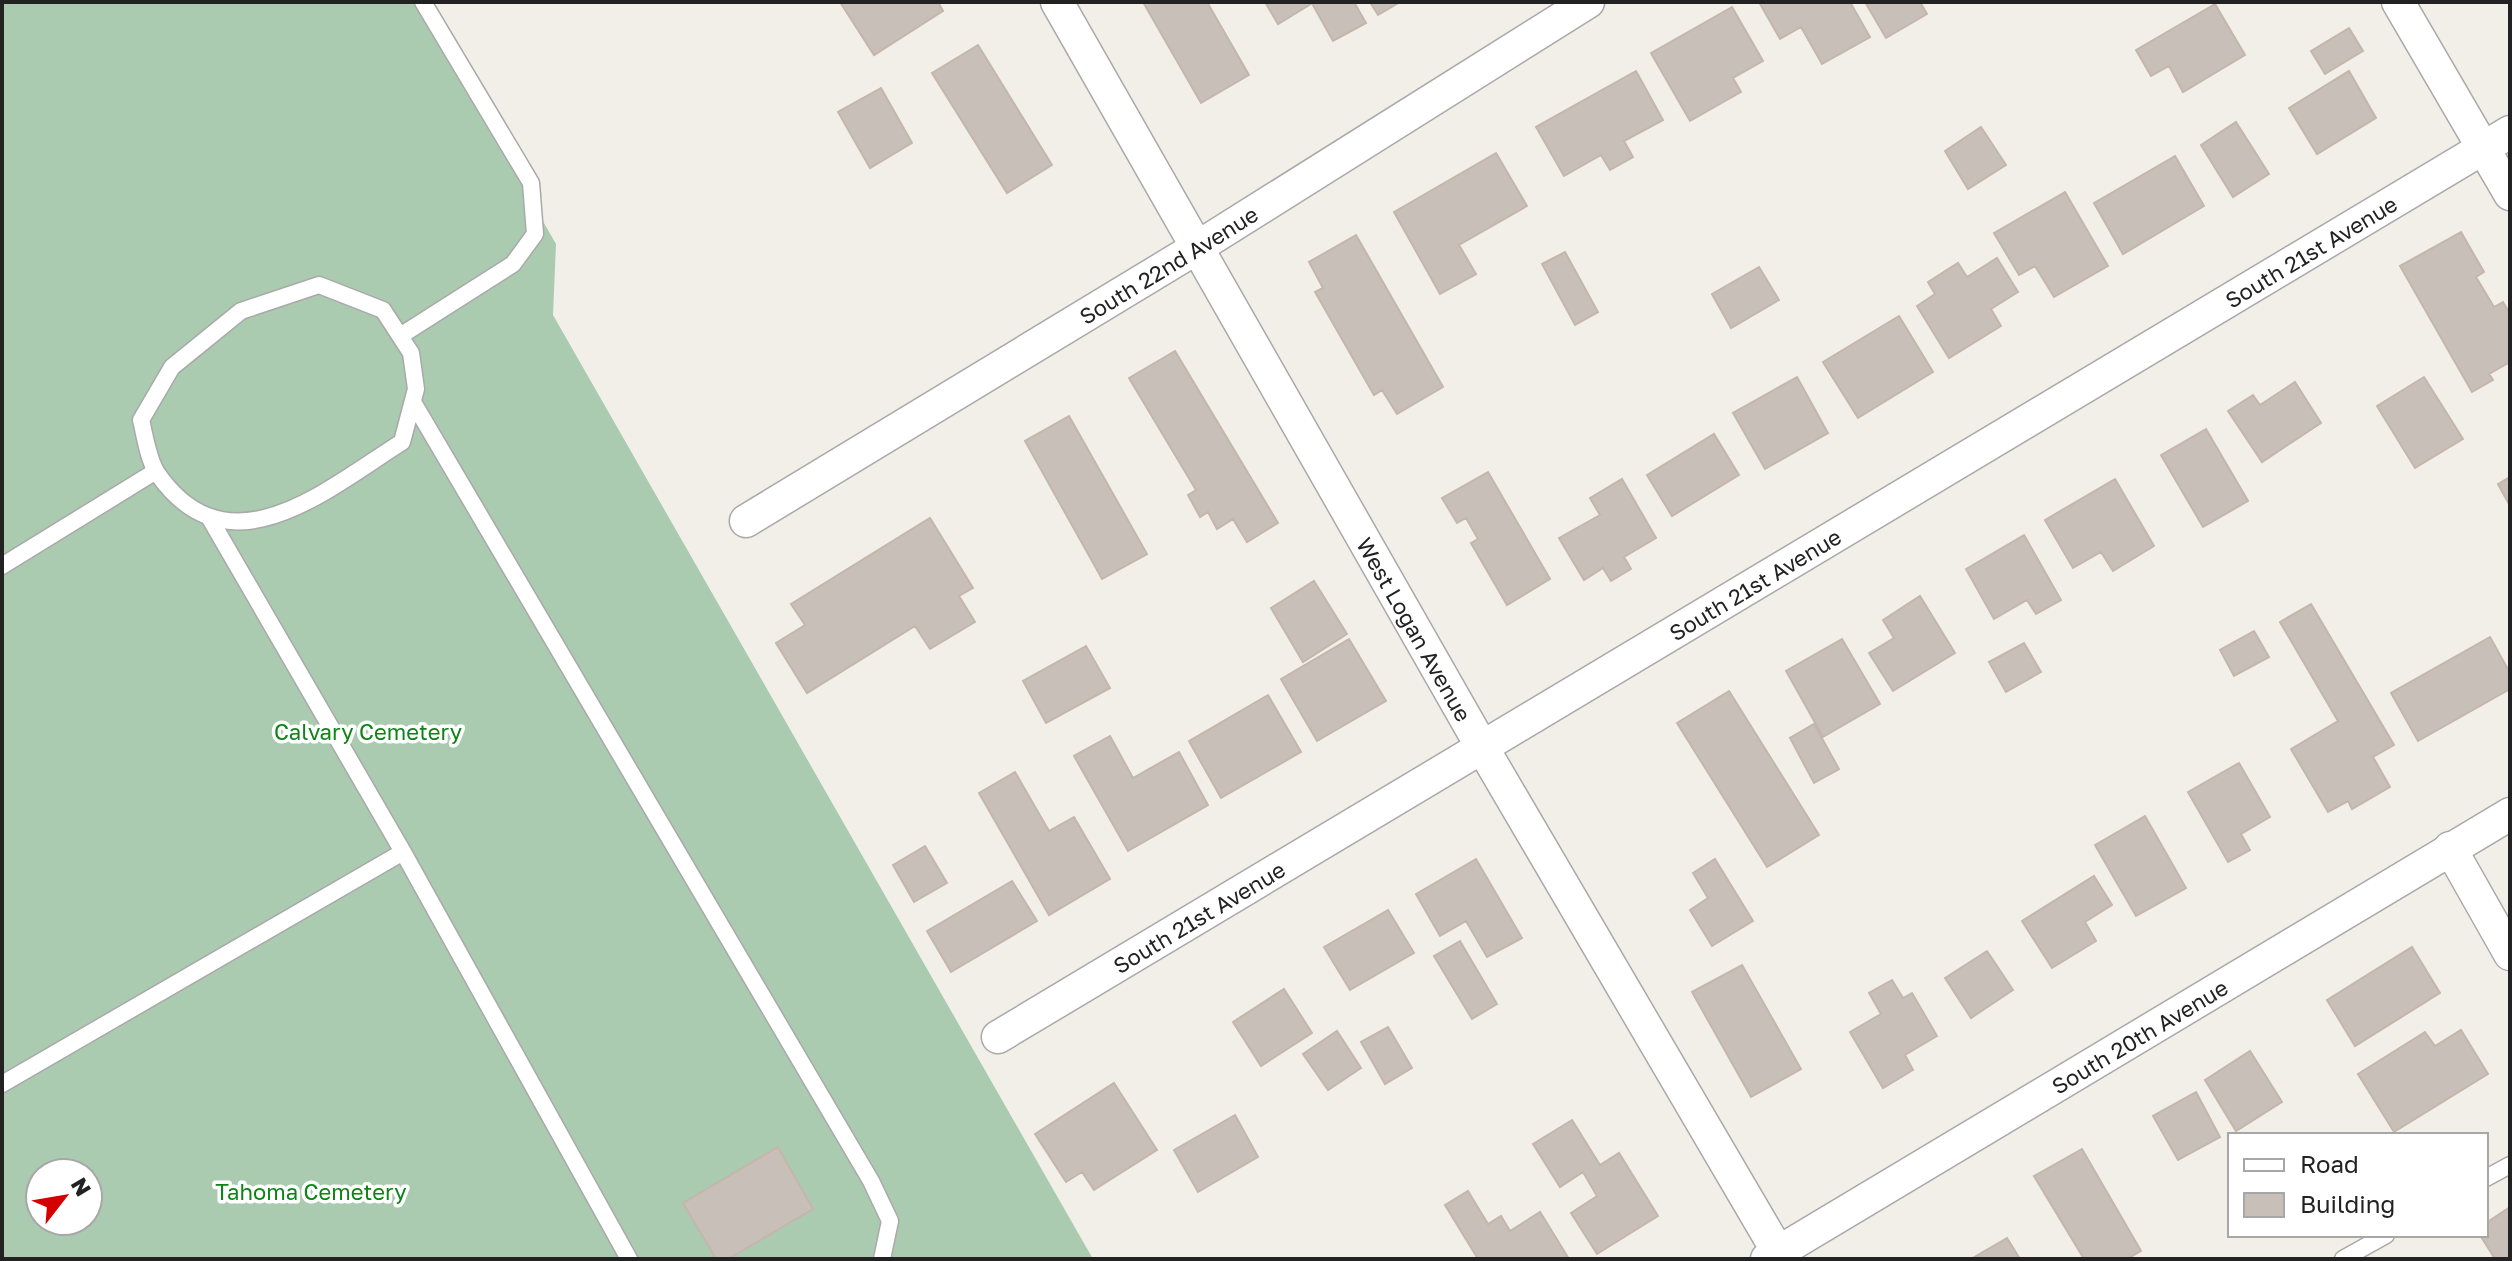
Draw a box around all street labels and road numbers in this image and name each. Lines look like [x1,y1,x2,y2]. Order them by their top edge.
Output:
street label: South 21st Avenue [2220,189,2402,313]
street label: South 22nd Avenue [1074,200,1262,329]
street label: South 21st Avenue [1664,522,1846,646]
street label: West Logan Avenue [1352,532,1478,726]
street label: South 21st Avenue [1108,855,1290,979]
street label: South 20th Avenue [2046,973,2232,1099]

